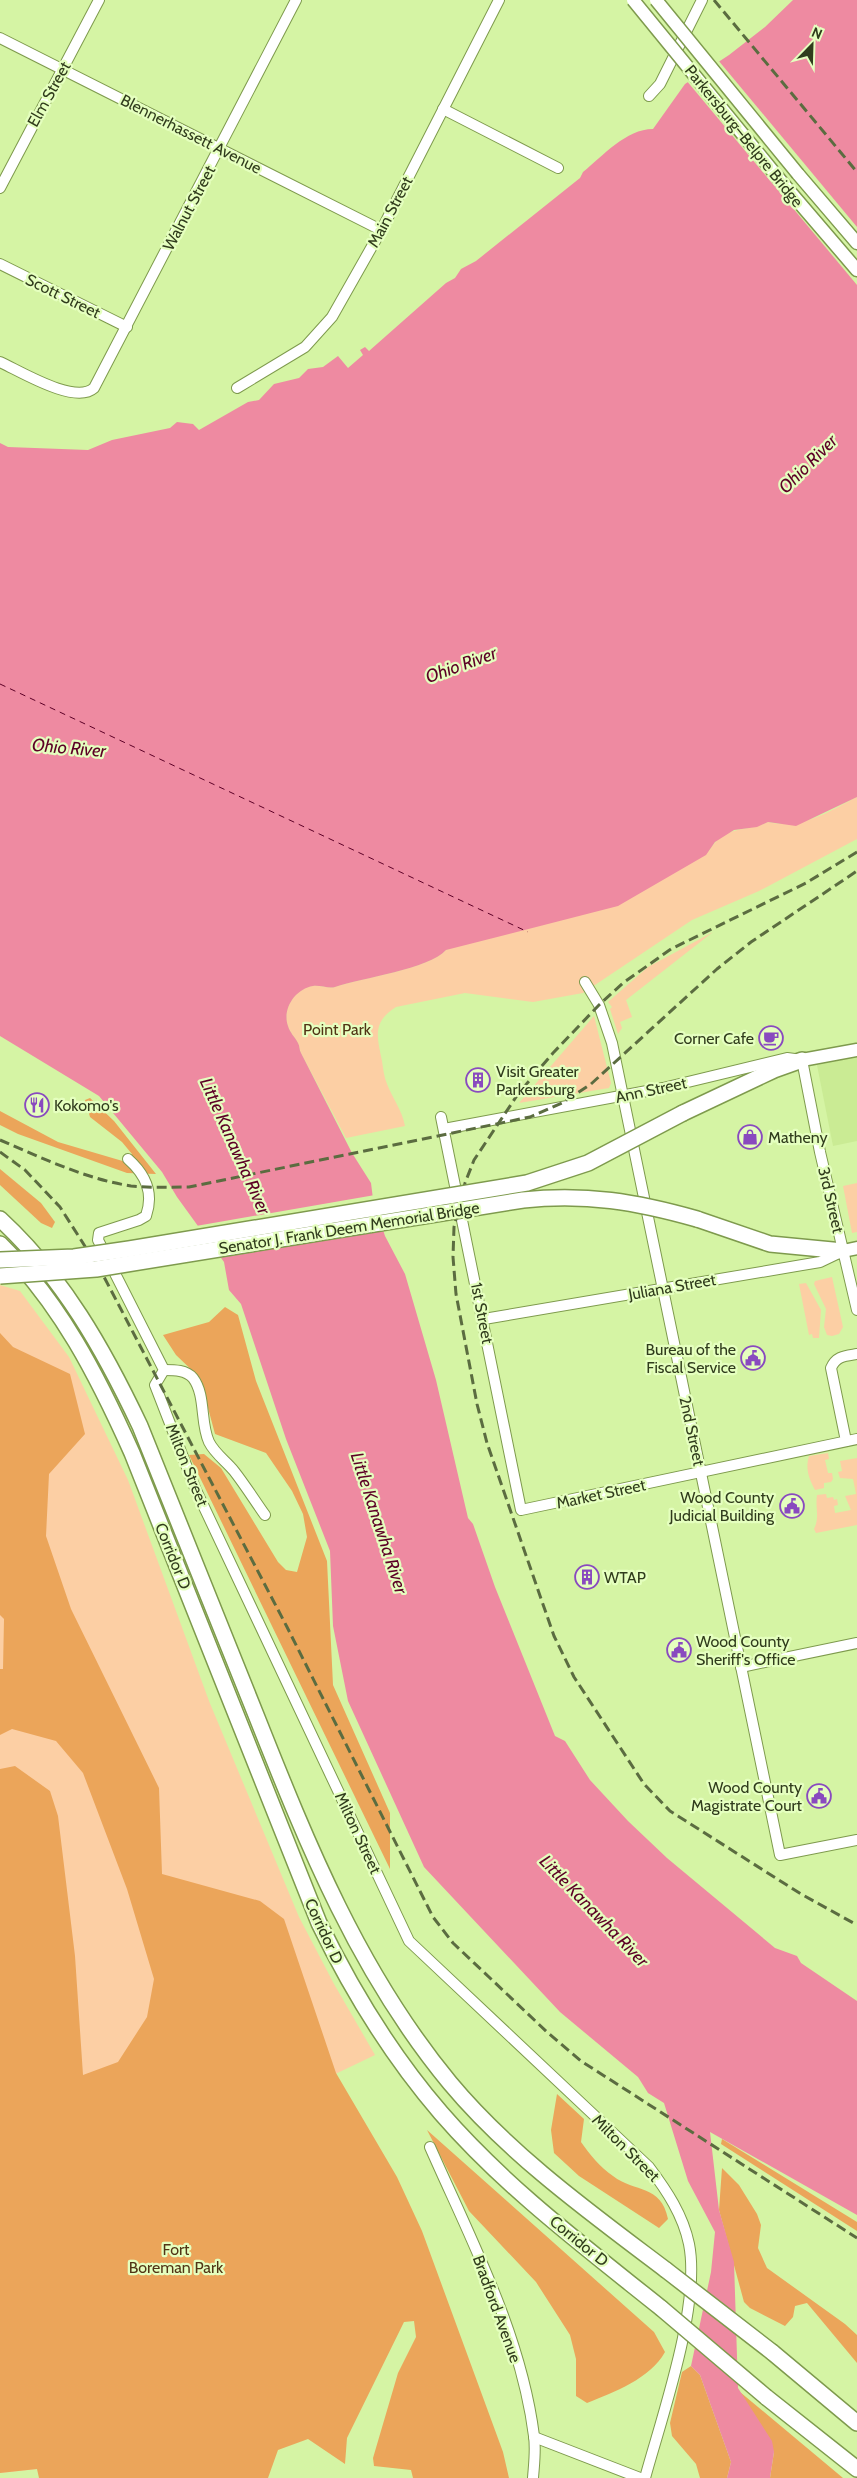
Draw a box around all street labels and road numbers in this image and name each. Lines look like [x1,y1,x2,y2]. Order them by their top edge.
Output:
street label: Elm Street [23,58,75,130]
street label: Parkersburg–Belpre Bridge [681,61,807,211]
street label: Blennerhassett Avenue [117,90,265,178]
street label: Walnut Street [159,162,220,254]
street label: Main Street [363,173,417,251]
street label: Scott Street [23,270,104,322]
street label: Ann Street [614,1073,689,1107]
street label: 3rd Street [814,1165,848,1235]
street label: Senator J. Frank Deem Memorial Bridge [217,1198,481,1258]
street label: Juliana Street [626,1270,718,1304]
street label: 1st Street [467,1281,497,1346]
street label: 2nd Street [675,1394,709,1468]
street label: Milton Street [162,1421,212,1510]
street label: Market Street [555,1475,648,1513]
street label: Corridor D [151,1520,195,1592]
street label: Milton Street [331,1789,385,1877]
street label: Corridor D [301,1895,347,1967]
street label: Milton Street [588,2110,664,2186]
street label: Corridor D [546,2212,612,2270]
street label: Bradford Avenue [469,2253,525,2365]

